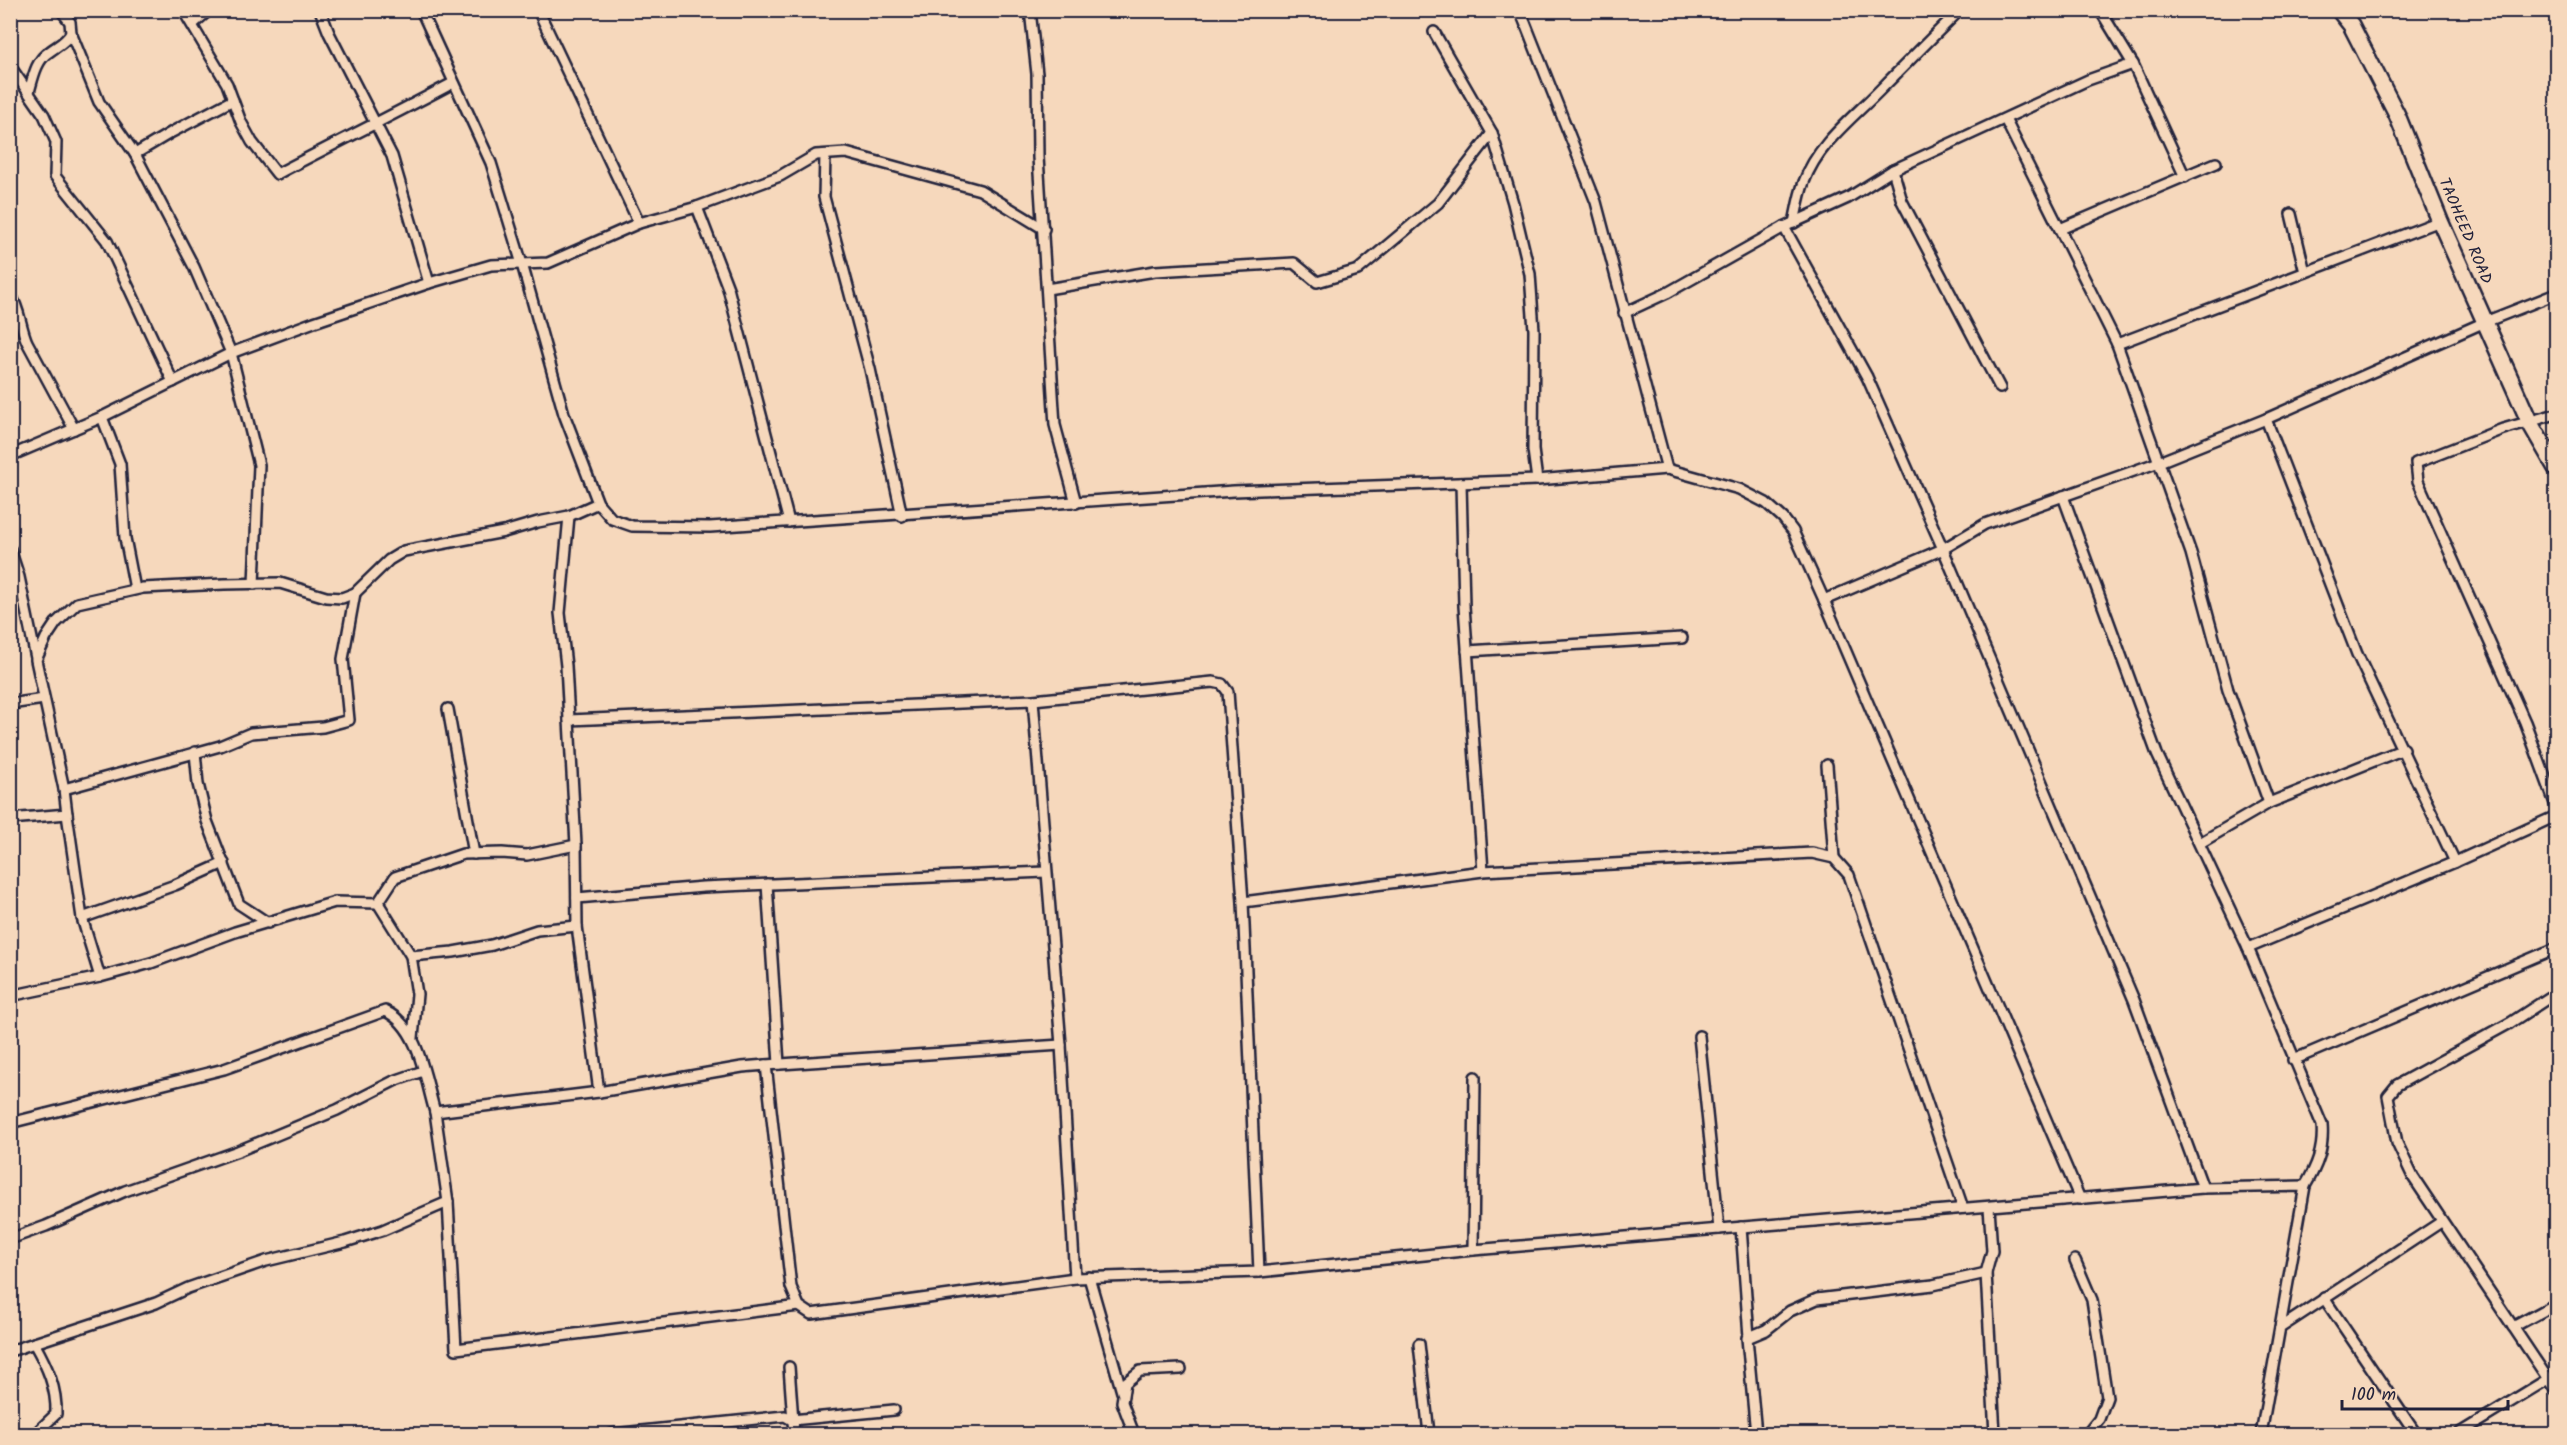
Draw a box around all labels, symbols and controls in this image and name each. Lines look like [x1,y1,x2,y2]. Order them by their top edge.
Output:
street label: TAOHEED ROAD [2431,174,2499,288]
scale bar [2342,1373,2508,1411]
text: 100 m [2351,1381,2396,1410]

